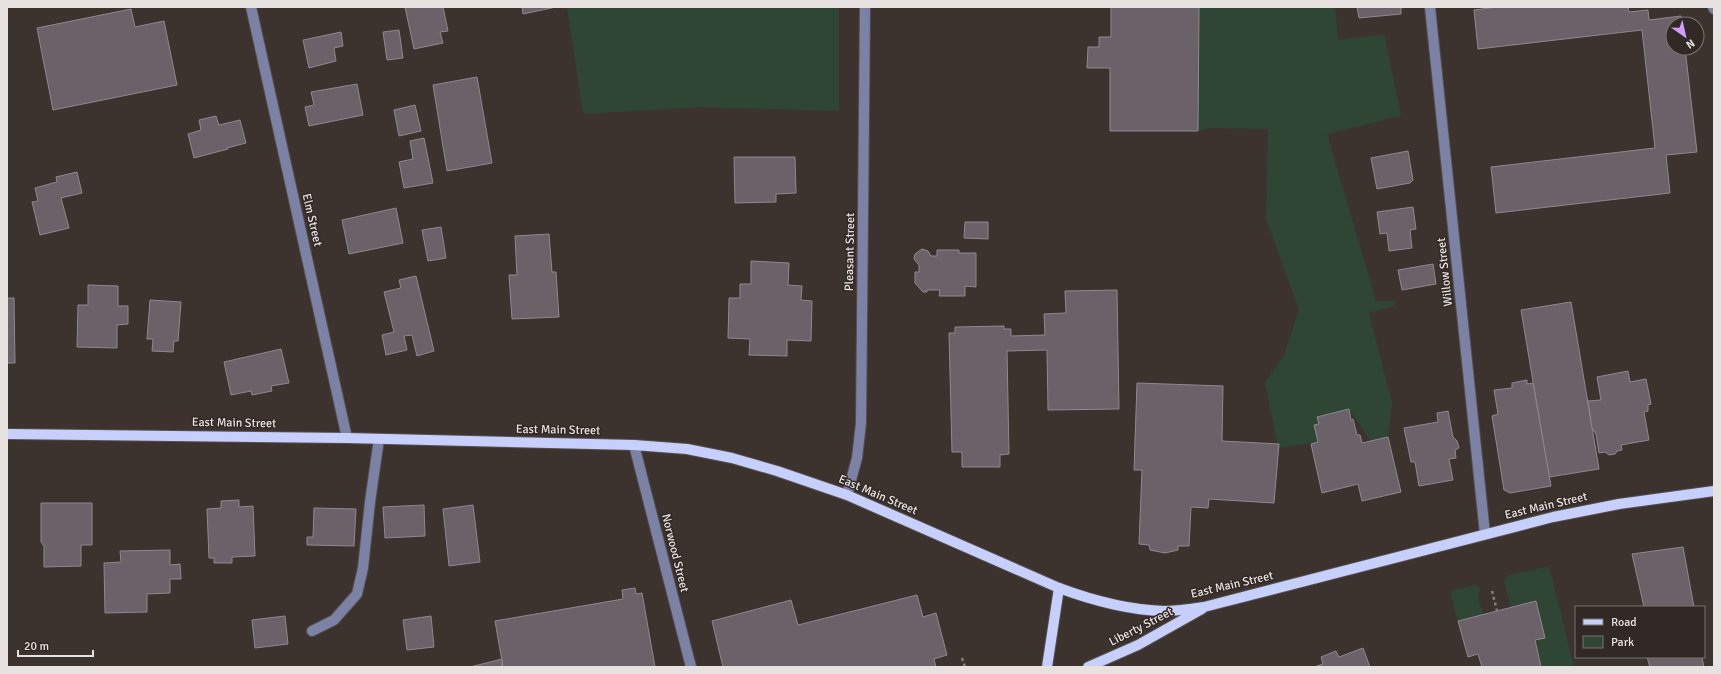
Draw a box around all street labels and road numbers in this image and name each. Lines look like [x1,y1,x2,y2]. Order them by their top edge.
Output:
street label: Elm Street [299,192,325,248]
street label: Pleasant Street [842,213,858,291]
street label: Willow Street [1434,237,1456,307]
street label: East Main Street [192,415,276,431]
street label: East Main Street [516,422,600,438]
street label: East Main Street [836,472,920,518]
street label: East Main Street [1503,489,1589,523]
street label: Norwood Street [658,512,692,594]
street label: East Main Street [1189,568,1275,602]
street label: Liberty Street [1106,604,1176,650]

